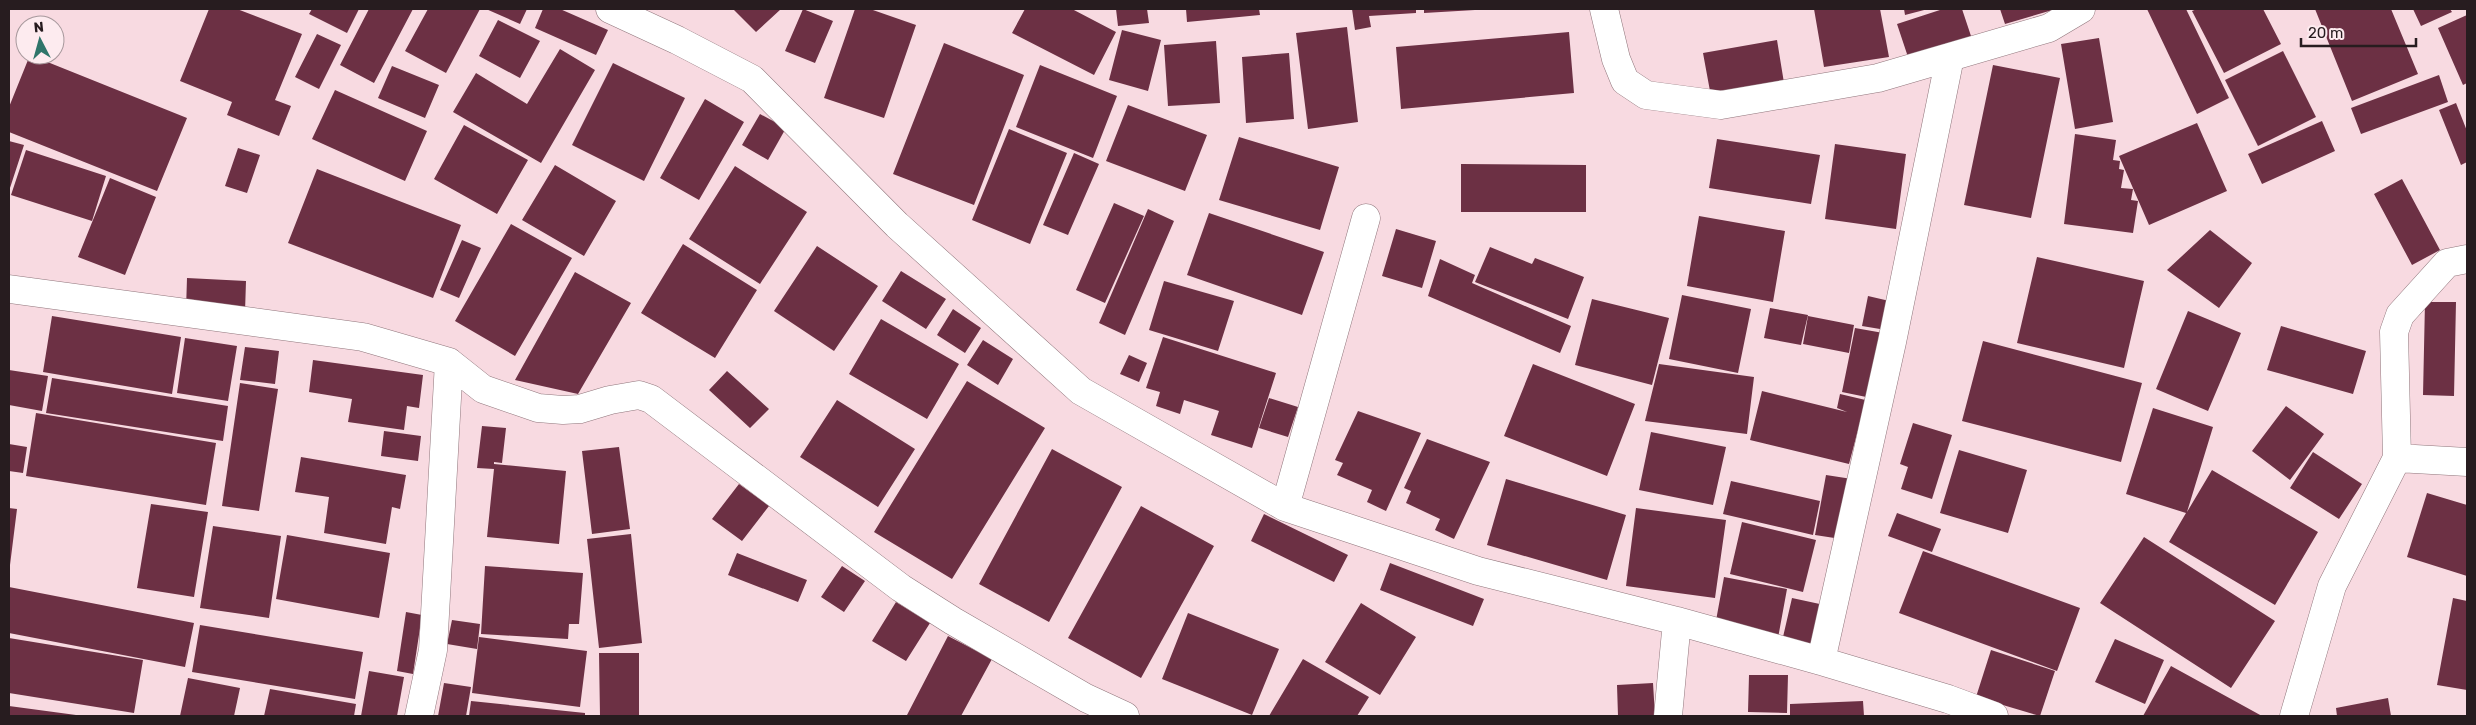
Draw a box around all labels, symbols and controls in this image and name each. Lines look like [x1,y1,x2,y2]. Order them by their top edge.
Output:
north arrow [15,15,65,65]
scale bar [2301,15,2416,47]
text: N [33,19,45,37]
text: 20 m [2308,24,2343,42]

